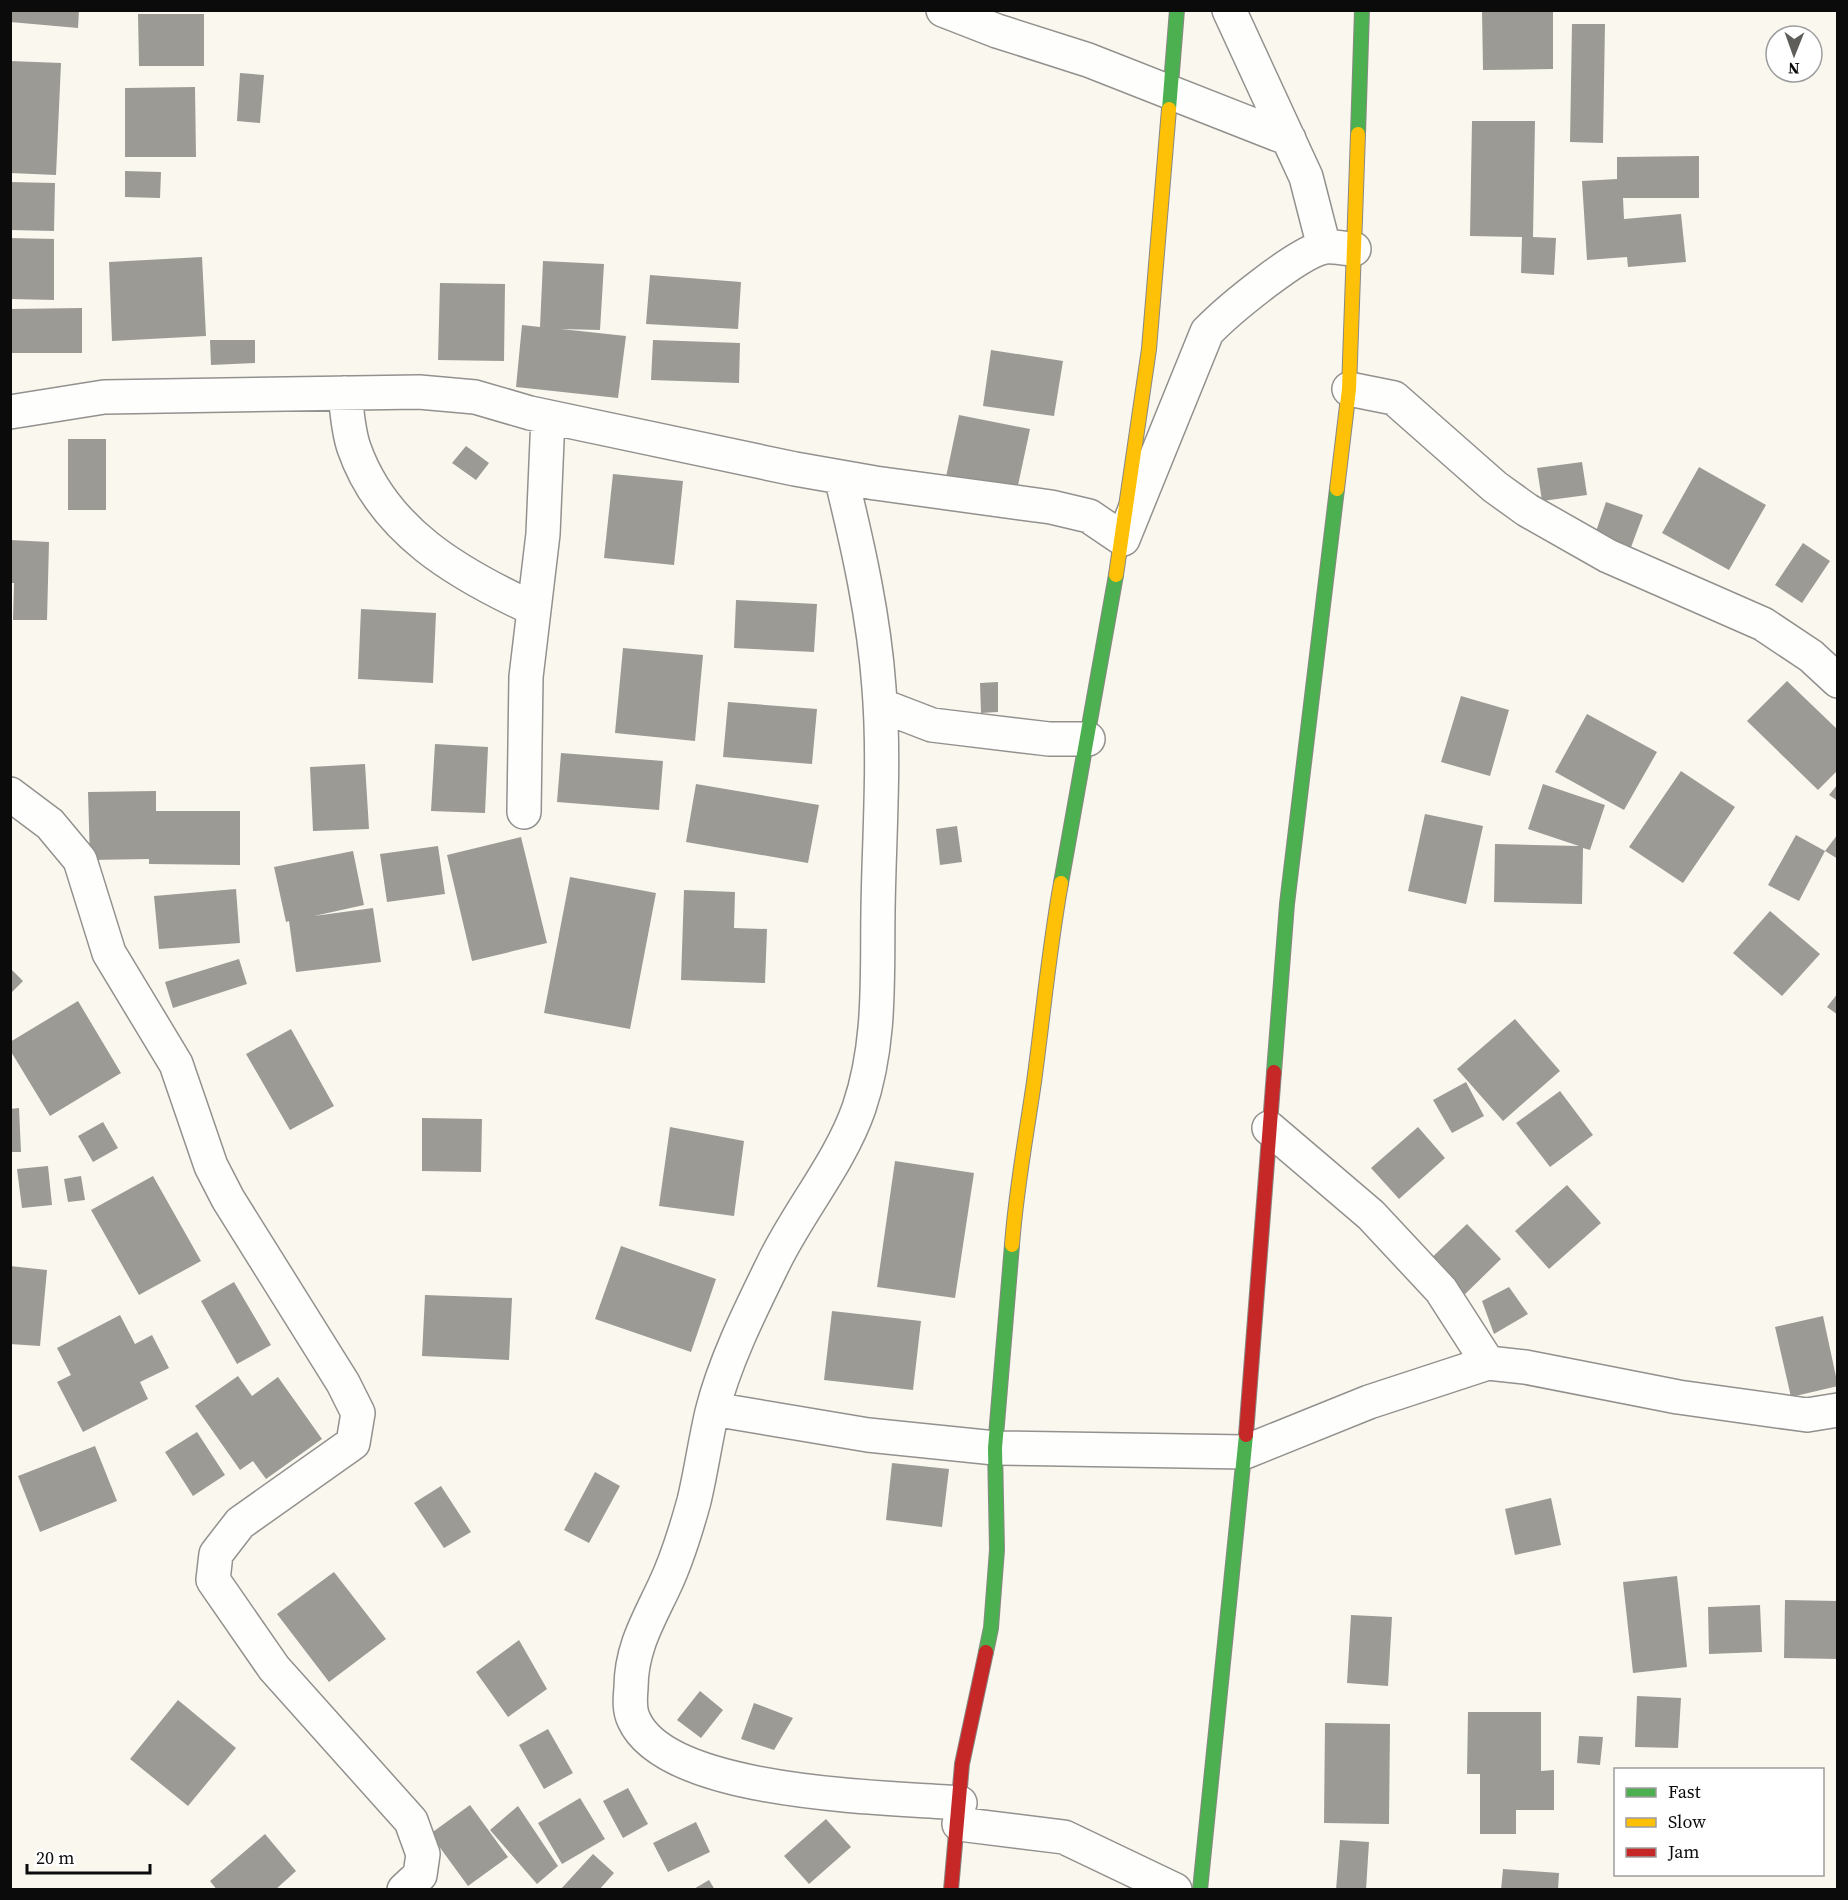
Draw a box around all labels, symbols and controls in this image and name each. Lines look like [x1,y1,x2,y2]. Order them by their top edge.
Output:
north arrow [1764,24,1824,84]
text: N [1787,58,1800,80]
legend [1614,1768,1824,1876]
text: Fast [1668,1779,1701,1804]
text: Slow [1668,1809,1706,1834]
scale bar [27,1837,150,1875]
text: Jam [1667,1839,1700,1864]
text: 20 m [36,1845,74,1870]

